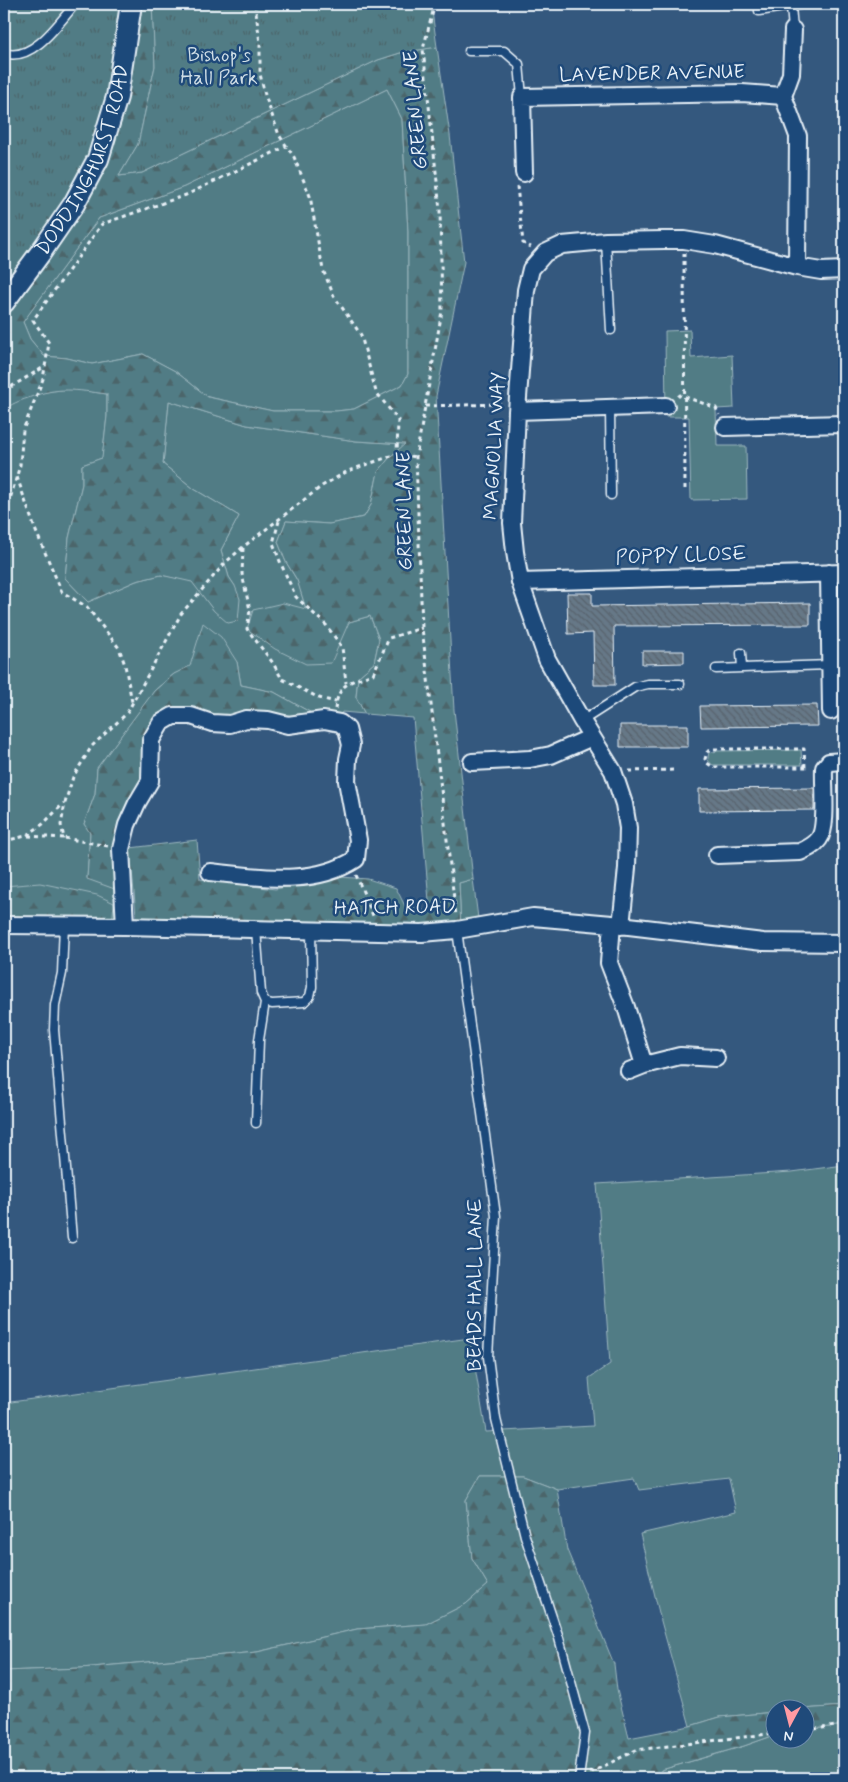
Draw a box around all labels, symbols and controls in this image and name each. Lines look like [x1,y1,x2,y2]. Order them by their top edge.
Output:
park label: Bishop's Hall Park [180,42,258,92]
street label: GREEN LANE [397,49,435,171]
street label: LAVENDER AVENUE [559,59,745,89]
street label: DODDINGHURST ROAD [29,62,135,261]
street label: MAGNOLIA WAY [478,371,512,521]
street label: GREEN LANE [390,451,420,571]
street label: POPPY CLOSE [615,540,747,572]
street label: HATCH ROAD [334,893,456,923]
street label: BEADS HALL LANE [462,1199,489,1371]
north arrow [766,1700,816,1750]
text: N [783,1726,794,1745]

